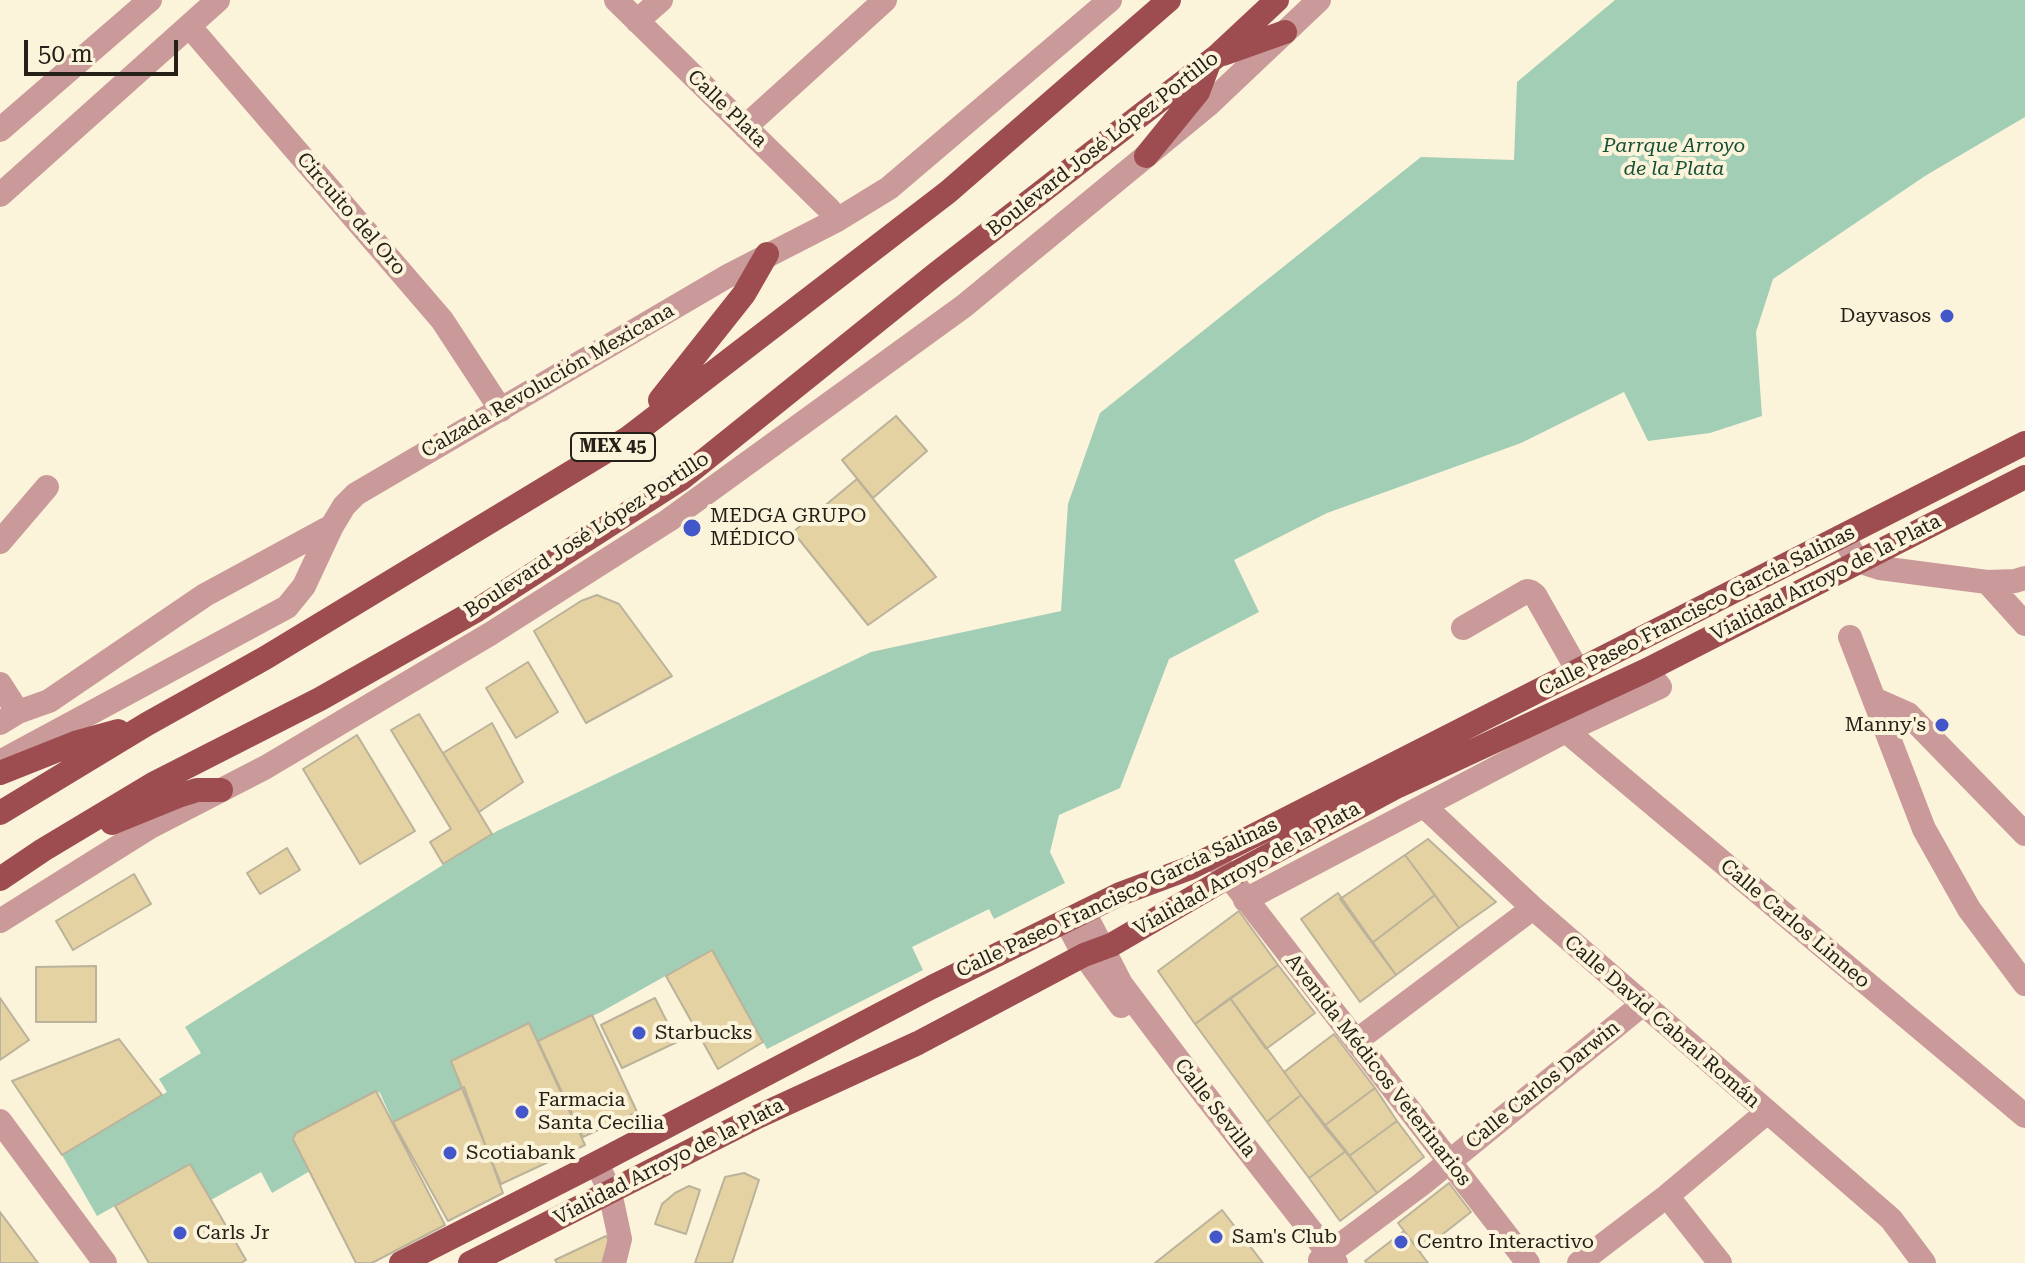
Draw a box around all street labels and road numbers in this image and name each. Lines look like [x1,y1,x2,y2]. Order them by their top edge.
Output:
street label: Boulevard José López Portillo [983,46,1223,242]
street label: Calle Plata [682,65,772,153]
street label: Circuito del Oro [291,148,411,280]
street label: Calzada Revolución Mexicana [417,299,679,463]
road number: MEX 45 [571,433,655,461]
street label: Boulevard José López Portillo [460,447,714,623]
street label: Vialidad Arroyo de la Plata [1707,510,1945,646]
street label: Calle Paseo Francisco García Salinas [1535,521,1859,701]
street label: Vialidad Arroyo de la Plata [1130,797,1364,941]
street label: Calle Paseo Francisco García Salinas [953,813,1281,983]
street label: Calle Carlos Linneo [1715,854,1875,994]
street label: Calle David Cabral Román [1559,931,1765,1113]
street label: Avenida Médicos Veterinarios [1280,949,1476,1191]
street label: Calle Carlos Darwin [1461,1016,1625,1154]
street label: Calle Sevilla [1169,1054,1261,1162]
street label: Vialidad Arroyo de la Plata [550,1094,788,1230]

